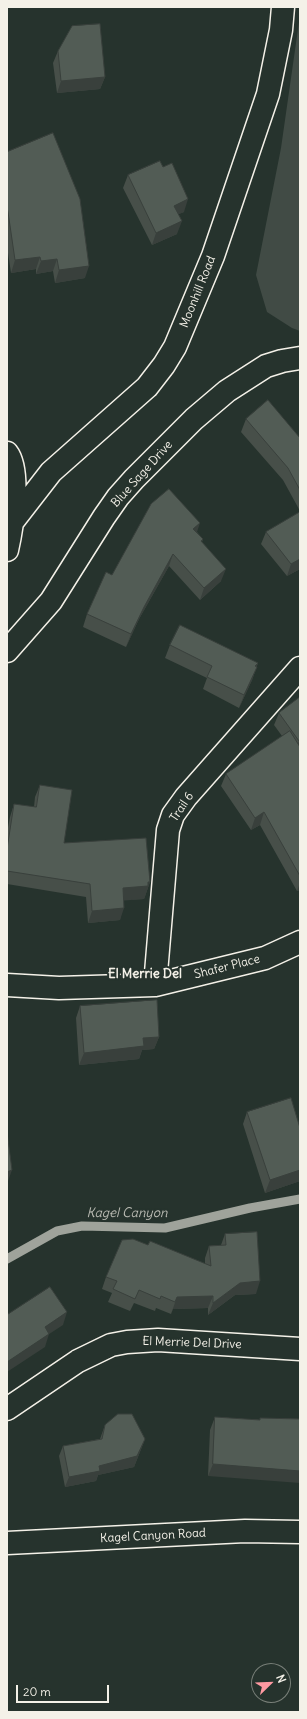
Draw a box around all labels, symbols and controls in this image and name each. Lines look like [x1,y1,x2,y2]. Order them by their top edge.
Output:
street label: Moonhill Road [177,254,219,330]
street label: Blue Sage Drive [108,438,176,510]
street label: Trail 6 [167,790,197,824]
street label: Shafer Place [193,952,261,982]
district label: El Merrie Del [108,966,182,982]
water label: Kagel Canyon [86,1205,168,1221]
street label: El Merrie Del Drive [142,1334,242,1352]
street label: Kagel Canyon Road [100,1526,206,1546]
north arrow [251,1663,291,1703]
text: N [273,1672,289,1685]
scale bar [18,1677,111,1703]
text: 20 m [23,1684,51,1699]

